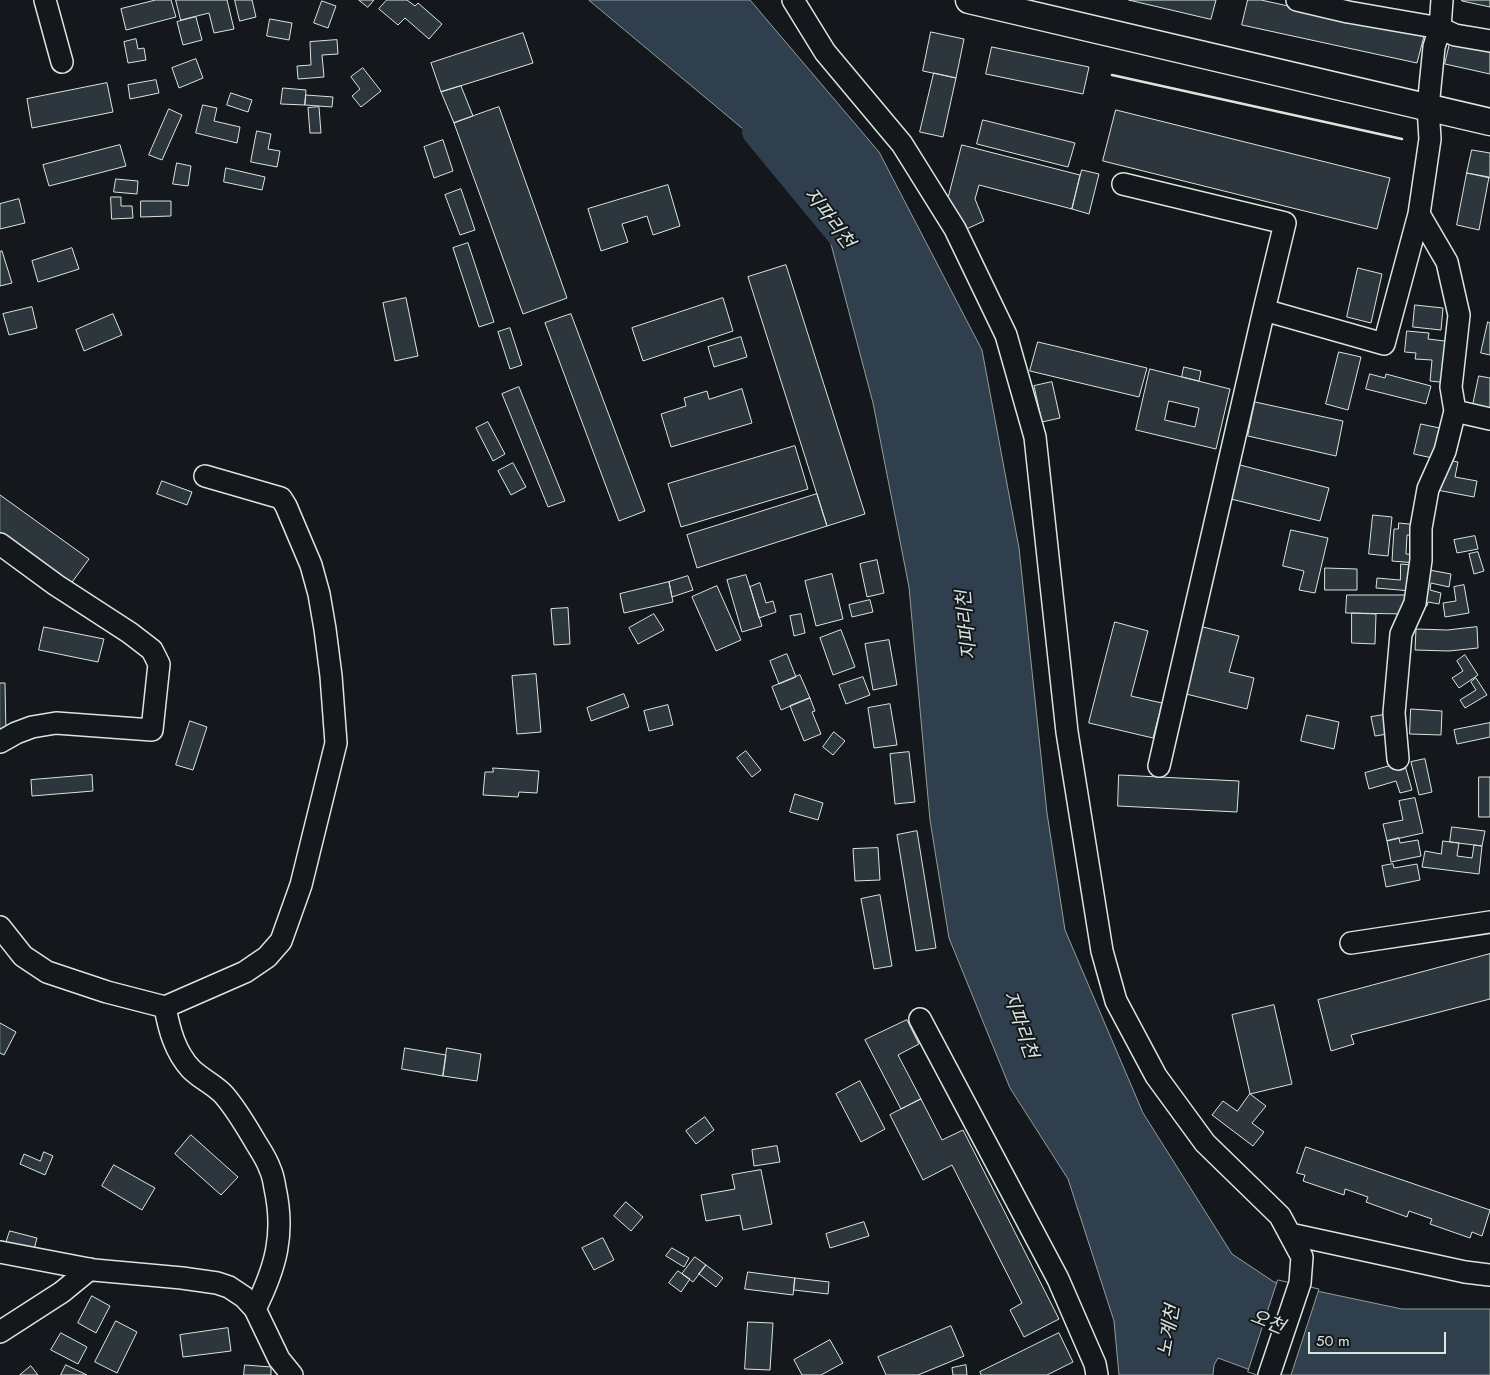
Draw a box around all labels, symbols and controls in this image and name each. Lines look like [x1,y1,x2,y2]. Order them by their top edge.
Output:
water label: 지파리천 [798,184,858,254]
water label: 지파리천 [954,589,982,661]
water label: 지파리천 [997,988,1041,1062]
water label: 노계천 [1154,1303,1186,1359]
water label: 오천 [1247,1306,1287,1340]
scale bar [1310,1322,1448,1354]
text: 50 m [1316,1330,1350,1352]

